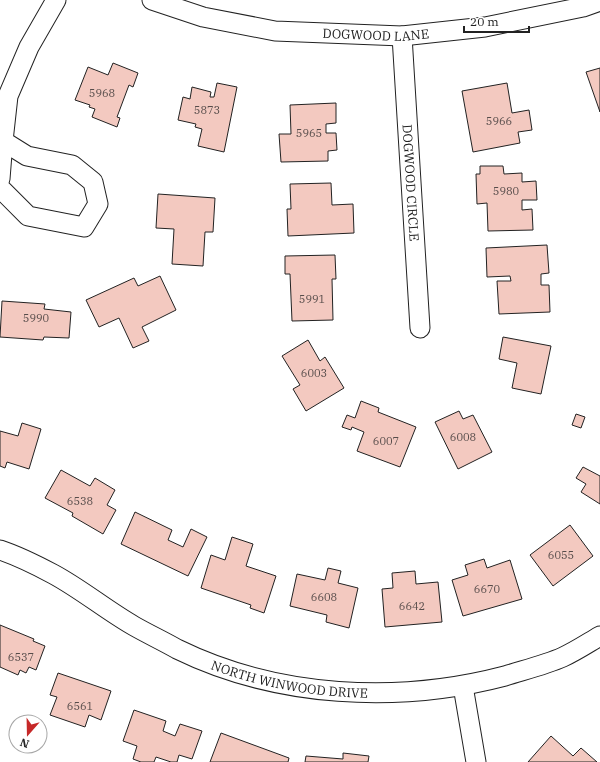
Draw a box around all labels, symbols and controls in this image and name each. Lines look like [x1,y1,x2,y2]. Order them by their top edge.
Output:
scale bar [464,8,529,34]
text: 20 m [470,14,499,29]
street label: DOGWOOD LANE [322,24,430,44]
house number: 5968 [89,86,115,100]
house number: 5873 [194,103,220,117]
house number: 5966 [486,114,512,128]
street label: DOGWOOD CIRCLE [399,124,423,242]
house number: 5965 [296,126,322,140]
house number: 5980 [493,184,520,198]
house number: 5991 [299,292,325,306]
house number: 5990 [23,311,50,325]
house number: 6003 [301,366,327,380]
house number: 6008 [450,430,476,444]
house number: 6007 [373,434,399,448]
house number: 6538 [67,494,93,508]
house number: 6055 [548,548,574,562]
house number: 6670 [474,582,501,596]
house number: 6608 [311,590,337,604]
house number: 6642 [399,599,425,613]
house number: 6537 [8,650,34,664]
street label: NORTH WINWOOD DRIVE [209,656,368,701]
house number: 6561 [67,699,93,713]
north arrow [8,714,48,754]
text: N [18,735,31,751]

